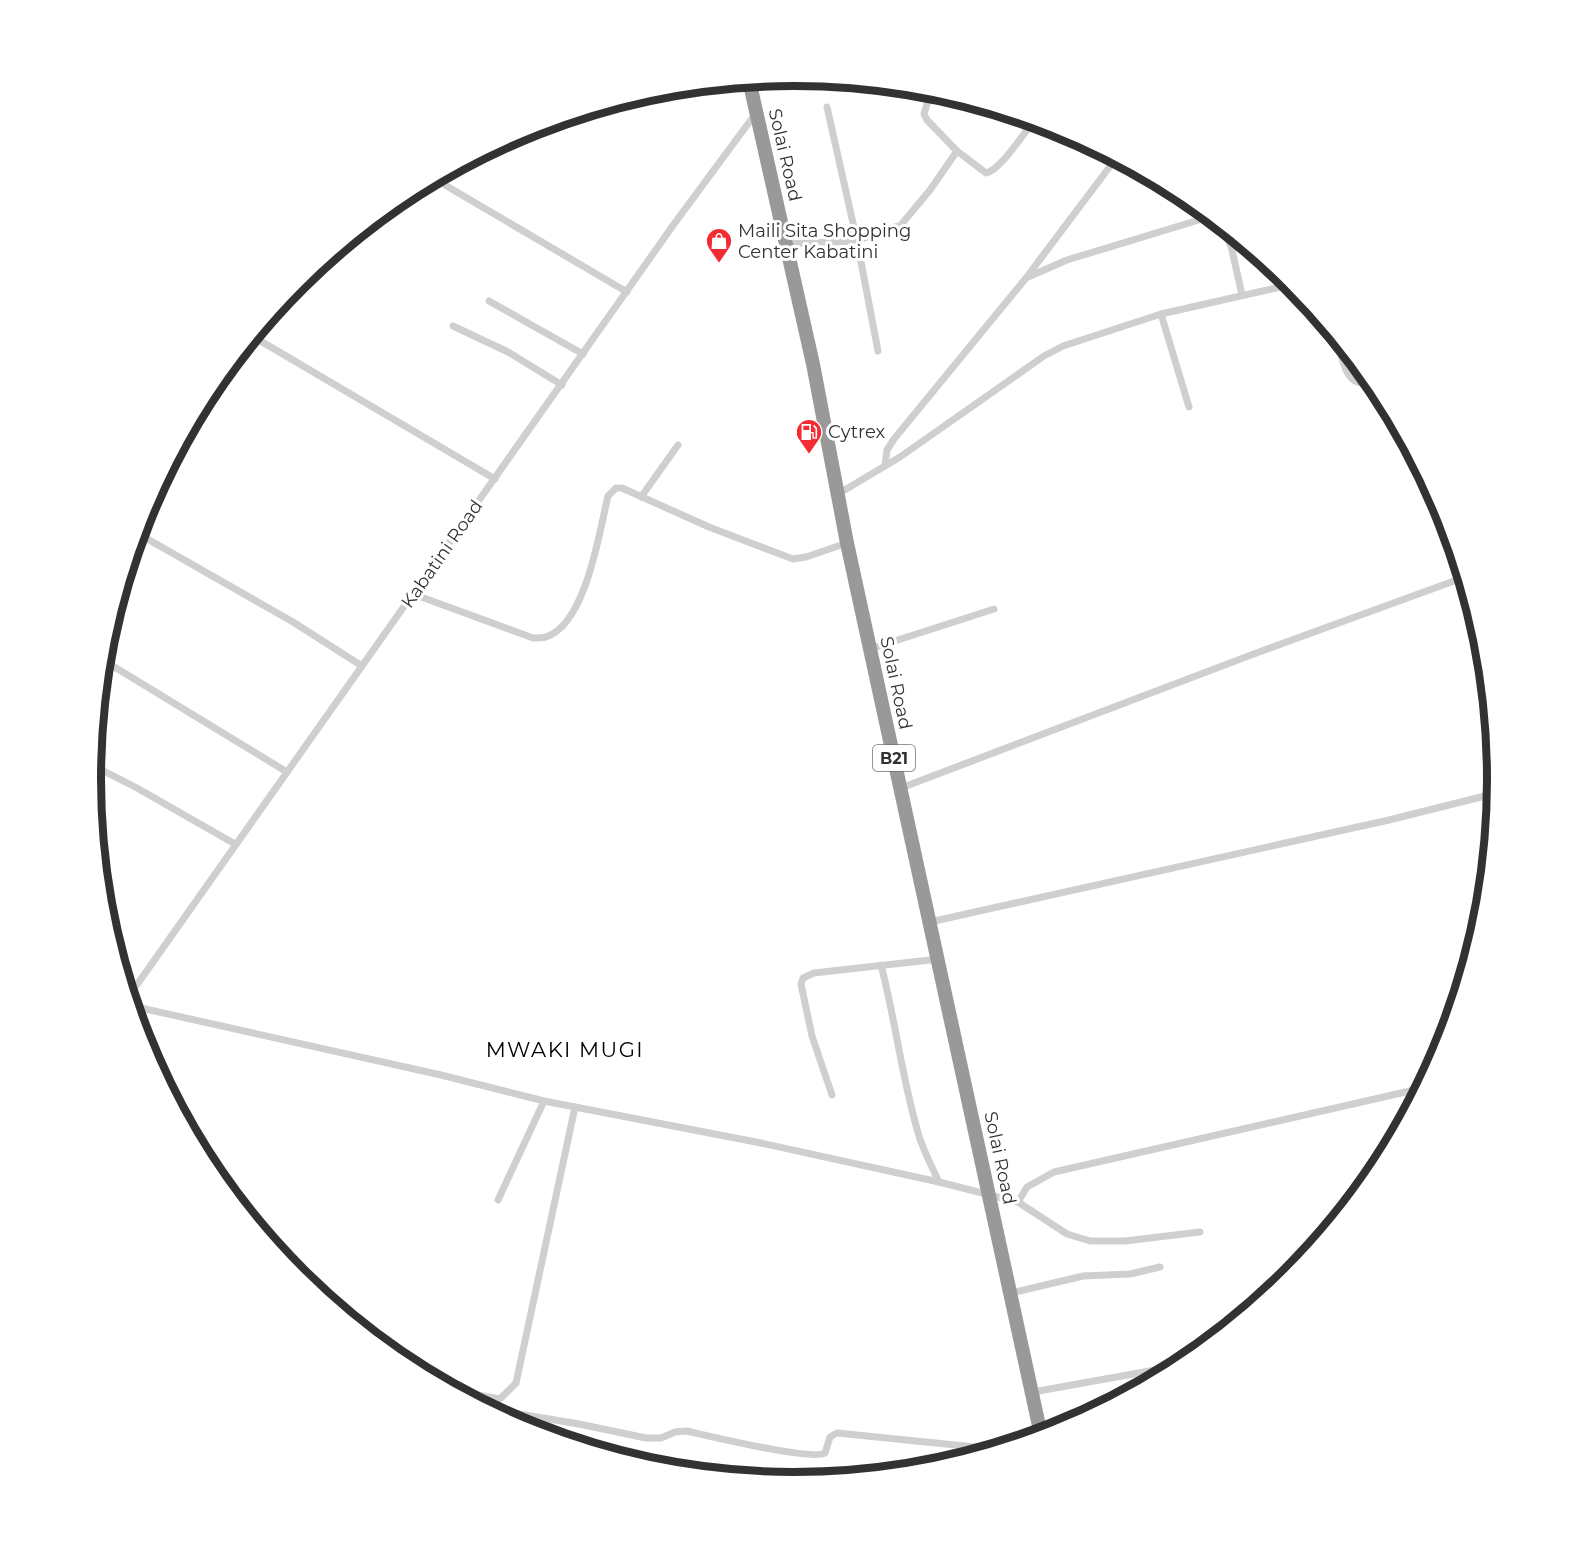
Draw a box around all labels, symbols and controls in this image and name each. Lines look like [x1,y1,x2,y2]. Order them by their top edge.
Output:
street label: Solai Road [764,107,806,203]
place label: Maili Sita Shopping Center Kabatini [738,220,911,263]
shop icon: Maili Sita Shopping Center Kabatini [704,226,734,264]
fuel station icon: Cytrex [794,417,824,455]
place label: Cytrex [828,421,886,443]
street label: Kabatini Road [397,496,487,612]
street label: Solai Road [875,635,917,731]
road number: B21 [873,745,915,771]
district label: MWAKI MUGI [486,1037,644,1062]
street label: Solai Road [979,1110,1021,1206]

